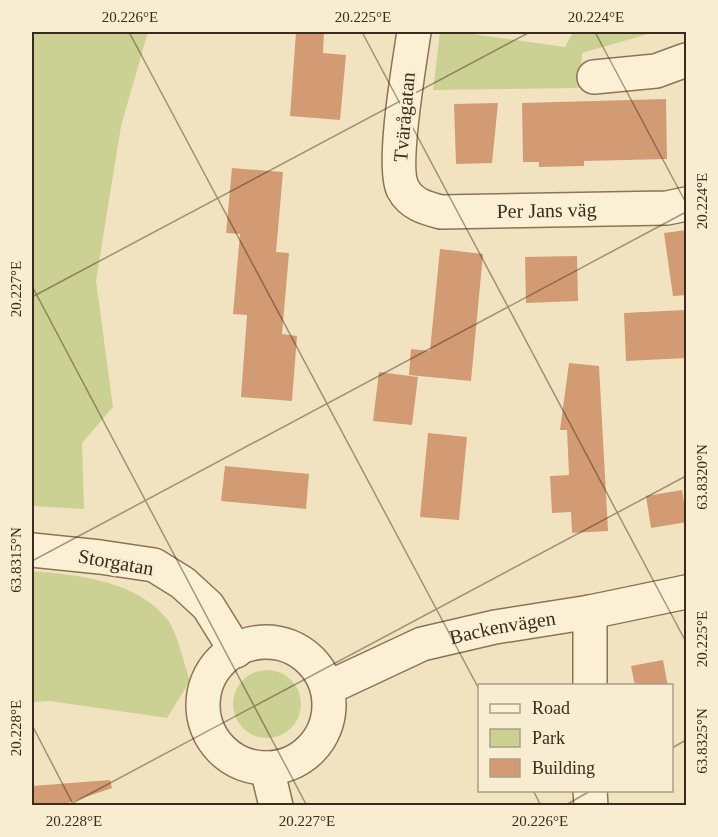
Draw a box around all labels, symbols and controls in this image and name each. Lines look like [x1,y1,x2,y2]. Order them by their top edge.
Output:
text: 20.226°E [102,9,158,25]
text: 20.225°E [335,9,391,25]
text: 20.224°E [568,9,624,25]
street label: Tvärågatan [389,71,420,163]
text: 20.224°E [694,173,710,229]
street label: Per Jans väg [496,198,597,222]
text: 20.227°E [8,261,24,317]
text: 63.8320°N [694,444,710,510]
text: 63.8315°N [8,527,24,593]
street label: Storgatan [76,545,155,580]
street label: Backenvägen [447,607,557,648]
text: 20.225°E [694,611,710,667]
legend [478,684,673,792]
text: Road [532,698,570,718]
text: 20.228°E [8,700,24,756]
text: 63.8325°N [694,708,710,774]
text: Park [532,728,565,748]
text: Building [532,758,595,778]
text: 20.228°E [46,813,102,829]
text: 20.227°E [279,813,335,829]
text: 20.226°E [512,813,568,829]

